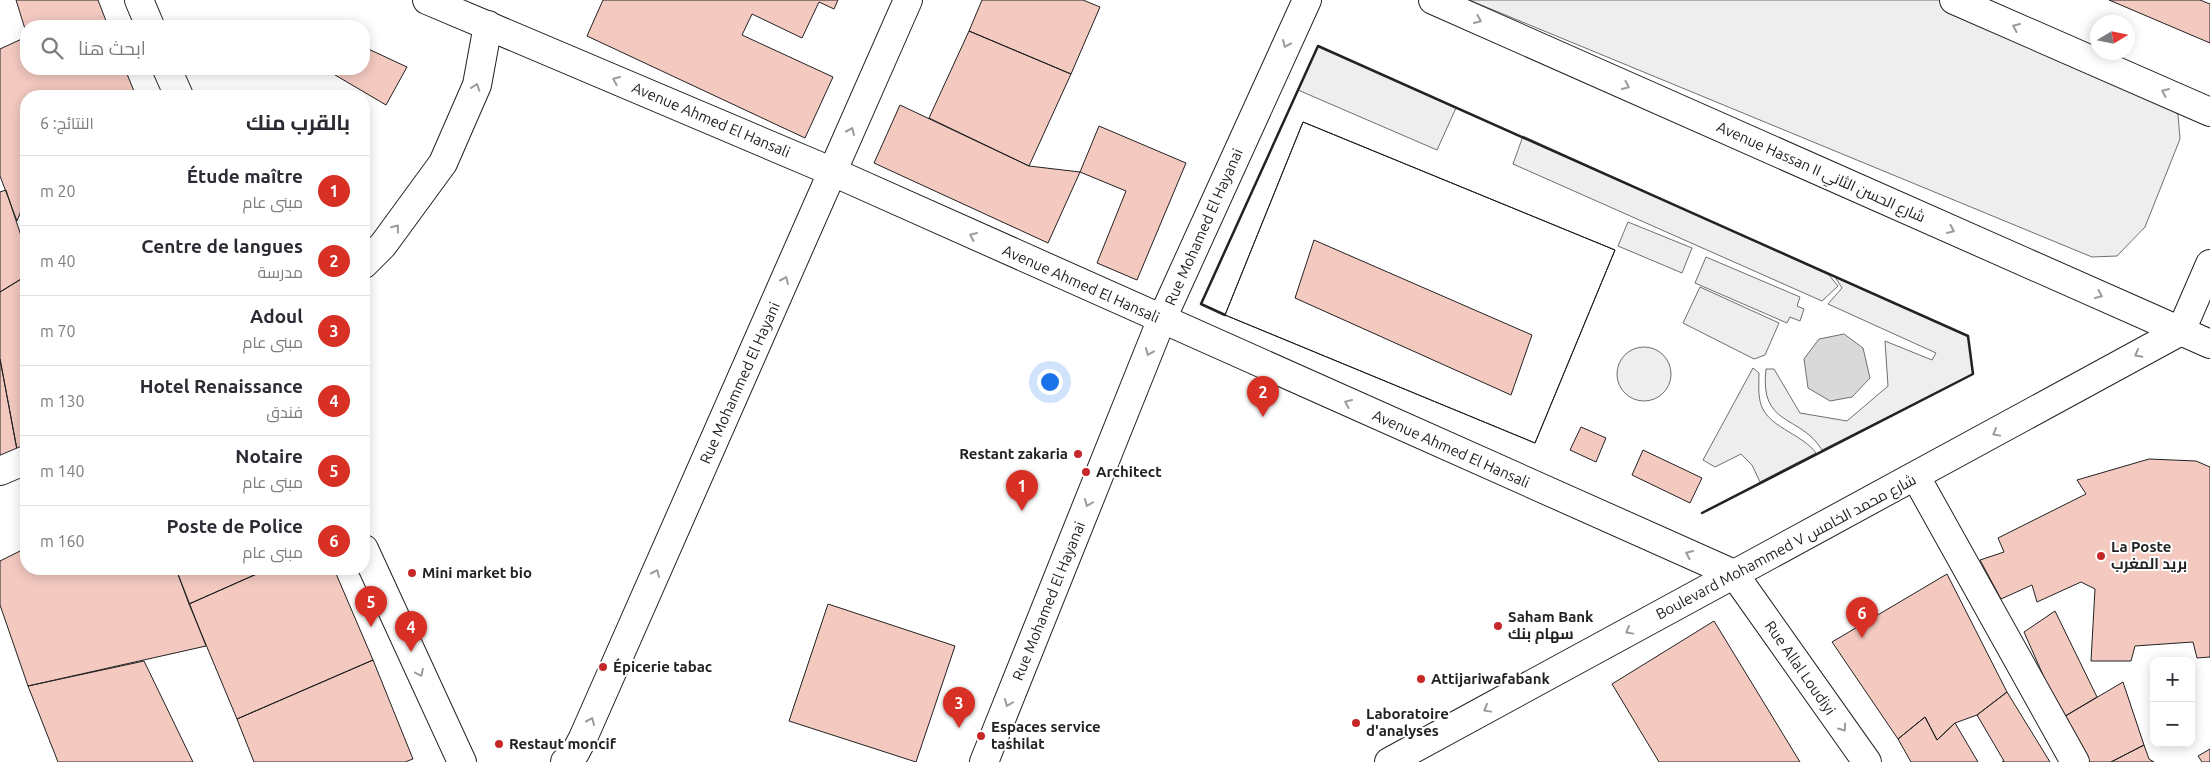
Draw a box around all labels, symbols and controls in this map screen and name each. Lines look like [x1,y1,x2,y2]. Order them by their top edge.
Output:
one-way arrow [1473,13,1482,24]
north arrow [2090,15,2135,60]
search box [20,20,370,75]
one-way arrow [2012,23,2021,34]
icon: search [38,34,66,62]
text: ابحث هنا [78,37,146,59]
one-way arrow [1282,39,1293,48]
one-way arrow [612,75,621,86]
street label: Avenue Ahmed El Hansali [630,78,793,161]
one-way arrow [1621,79,1630,90]
one-way arrow [470,83,480,92]
one-way arrow [2161,88,2170,99]
text: بالقرب منك [246,110,350,134]
text: النتائج: 6 [40,114,94,132]
street label: Avenue Hassan II شارع الحسن الثاني [1713,118,1928,229]
one-way arrow [844,127,855,136]
street label: Rue Mohamed El Hayanai [1161,146,1246,308]
text: Étude maître [187,165,303,187]
text: 20 m [40,182,76,200]
text: 1 [329,182,339,200]
text: مبنى عام [242,193,303,211]
one-way arrow [1946,223,1955,234]
one-way arrow [391,225,399,234]
one-way arrow [969,232,978,242]
text: Centre de langues [141,235,303,257]
street label: Avenue Ahmed El Hansali [1000,241,1162,326]
text: 40 m [40,252,76,270]
text: 2 [329,252,339,270]
text: مدرسة [257,263,303,281]
one-way arrow [779,276,790,285]
one-way arrow [2094,289,2103,300]
street label: Rue Mohammed El Hayani [696,299,783,466]
text: Adoul [250,305,303,327]
text: 70 m [40,322,76,340]
text: 3 [329,322,339,340]
text: مبنى عام [242,333,303,351]
one-way arrow [1144,348,1154,356]
one-way arrow [2134,348,2143,358]
your location [1037,369,1063,395]
text: Hotel Renaissance [140,375,303,397]
pin: 2 [1247,376,1279,417]
text: 130 m [40,392,85,410]
text: 4 [329,392,339,410]
one-way arrow [1344,399,1353,410]
text: فندق [266,403,303,421]
street label: Avenue Ahmed El Hansali [1370,406,1532,491]
one-way arrow [1992,426,2001,436]
text: Notaire [235,445,303,467]
place label: Restant zakaria [959,445,1068,462]
marker: Restant zakaria [1072,448,1084,460]
text: 140 m [40,462,85,480]
text: 5 [329,462,339,480]
place label: Architect [1096,463,1162,480]
marker: Architect [1080,466,1092,478]
pin: 1 [1006,470,1038,511]
street label: Boulevard Mohammed V شارع محمد الخامس [1653,470,1920,625]
text: مبنى عام [242,473,303,491]
one-way arrow [1084,498,1094,507]
text: Poste de Police [167,515,303,537]
street label: Rue Mohamed El Hayanai [1009,519,1088,683]
text: 160 m [40,532,85,550]
text: 6 [329,532,339,550]
place label: La Poste بريد المغرب [2111,538,2187,573]
text: مبنى عام [242,543,303,561]
one-way arrow [1685,550,1694,561]
marker: La Poste بريد المغرب [2095,550,2107,562]
place label: Mini market bio [422,564,532,581]
marker: Mini market bio [406,567,418,579]
one-way arrow [650,569,661,578]
pin: 5 [355,586,387,627]
pin: 6 [1846,597,1878,638]
place label: Saham Bank سهام بنك [1508,608,1594,644]
pin: 4 [395,611,427,652]
street label: Rue Allal Loudiyi [1762,618,1839,718]
marker: Saham Bank سهام بنك [1492,620,1504,632]
one-way arrow [1626,625,1635,635]
map controls [2150,657,2195,747]
button: + [2150,657,2195,702]
place label: Épicerie tabac [613,658,712,675]
marker: Épicerie tabac [597,661,609,673]
one-way arrow [414,668,425,677]
place label: Attijariwafabank [1431,670,1550,687]
marker: Attijariwafabank [1415,673,1427,685]
pin: 3 [943,687,975,728]
one-way arrow [1004,698,1014,707]
button: − [2150,702,2195,747]
one-way arrow [1483,703,1492,713]
place label: Laboratoire d'analyses [1366,705,1449,739]
one-way arrow [584,717,595,726]
marker: Laboratoire d'analyses [1350,717,1362,729]
place label: Espaces service tashilat [991,718,1101,752]
one-way arrow [1837,722,1846,732]
marker: Espaces service tashilat [975,730,987,742]
place label: Restaut moncif [509,735,617,752]
marker: Restaut moncif [493,738,505,750]

